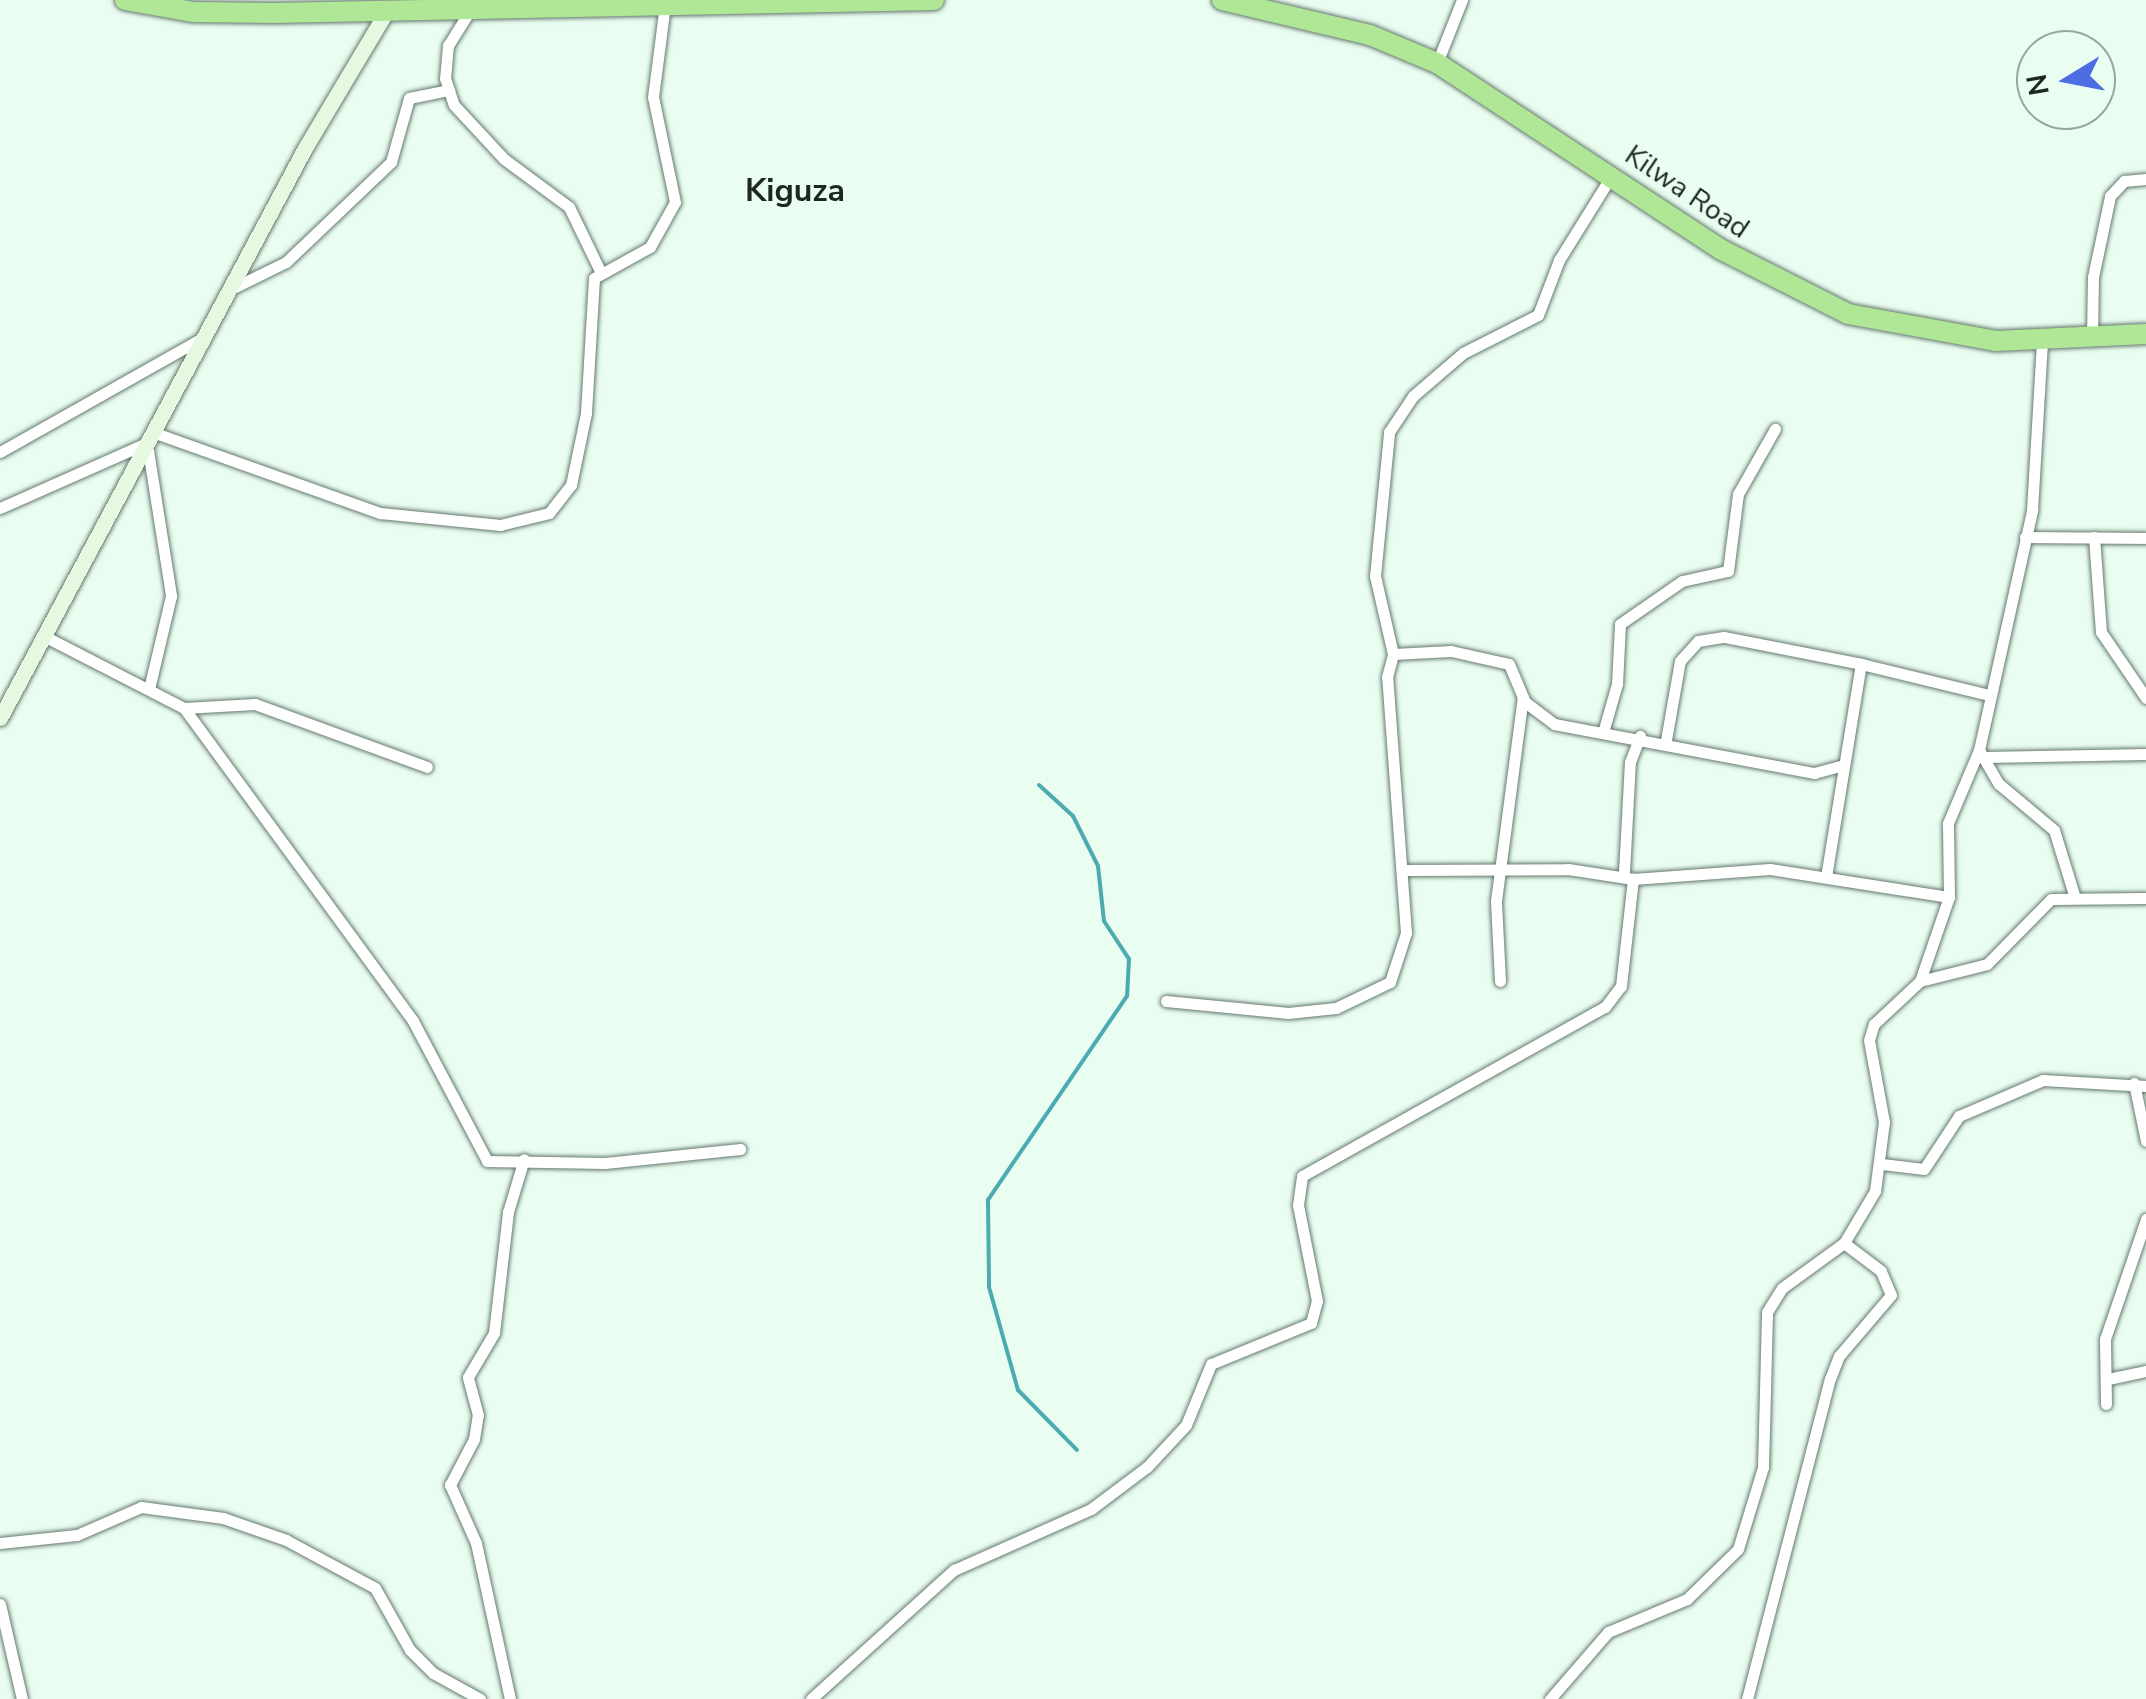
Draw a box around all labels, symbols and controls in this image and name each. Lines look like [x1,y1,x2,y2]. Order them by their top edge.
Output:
north arrow [2016,30,2116,130]
text: N [2018,71,2059,98]
street label: Kilwa Road [1619,138,1755,246]
district label: Kiguza [745,172,845,210]

